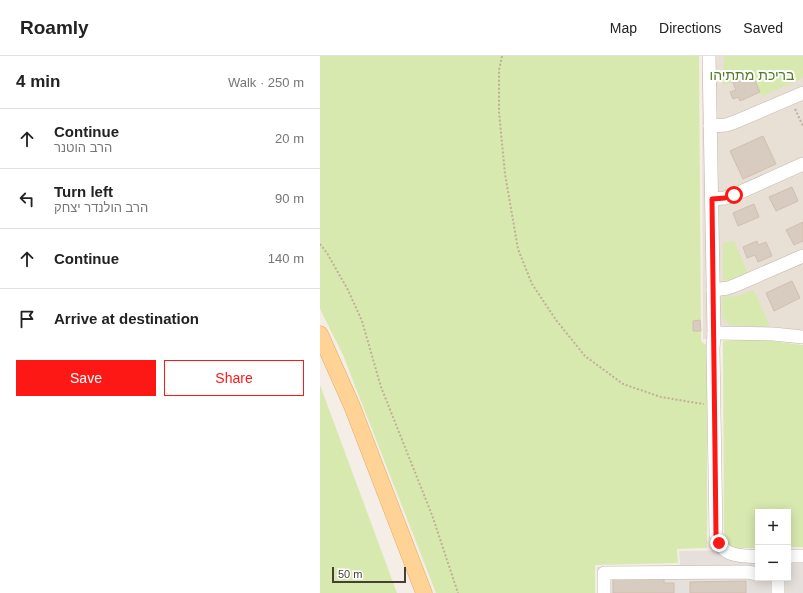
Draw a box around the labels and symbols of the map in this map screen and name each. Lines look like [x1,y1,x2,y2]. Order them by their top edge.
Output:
park label: בריכת מתתיהו [710,67,794,83]
route start [725,186,743,204]
route end [710,534,728,552]
scale bar [332,565,406,584]

